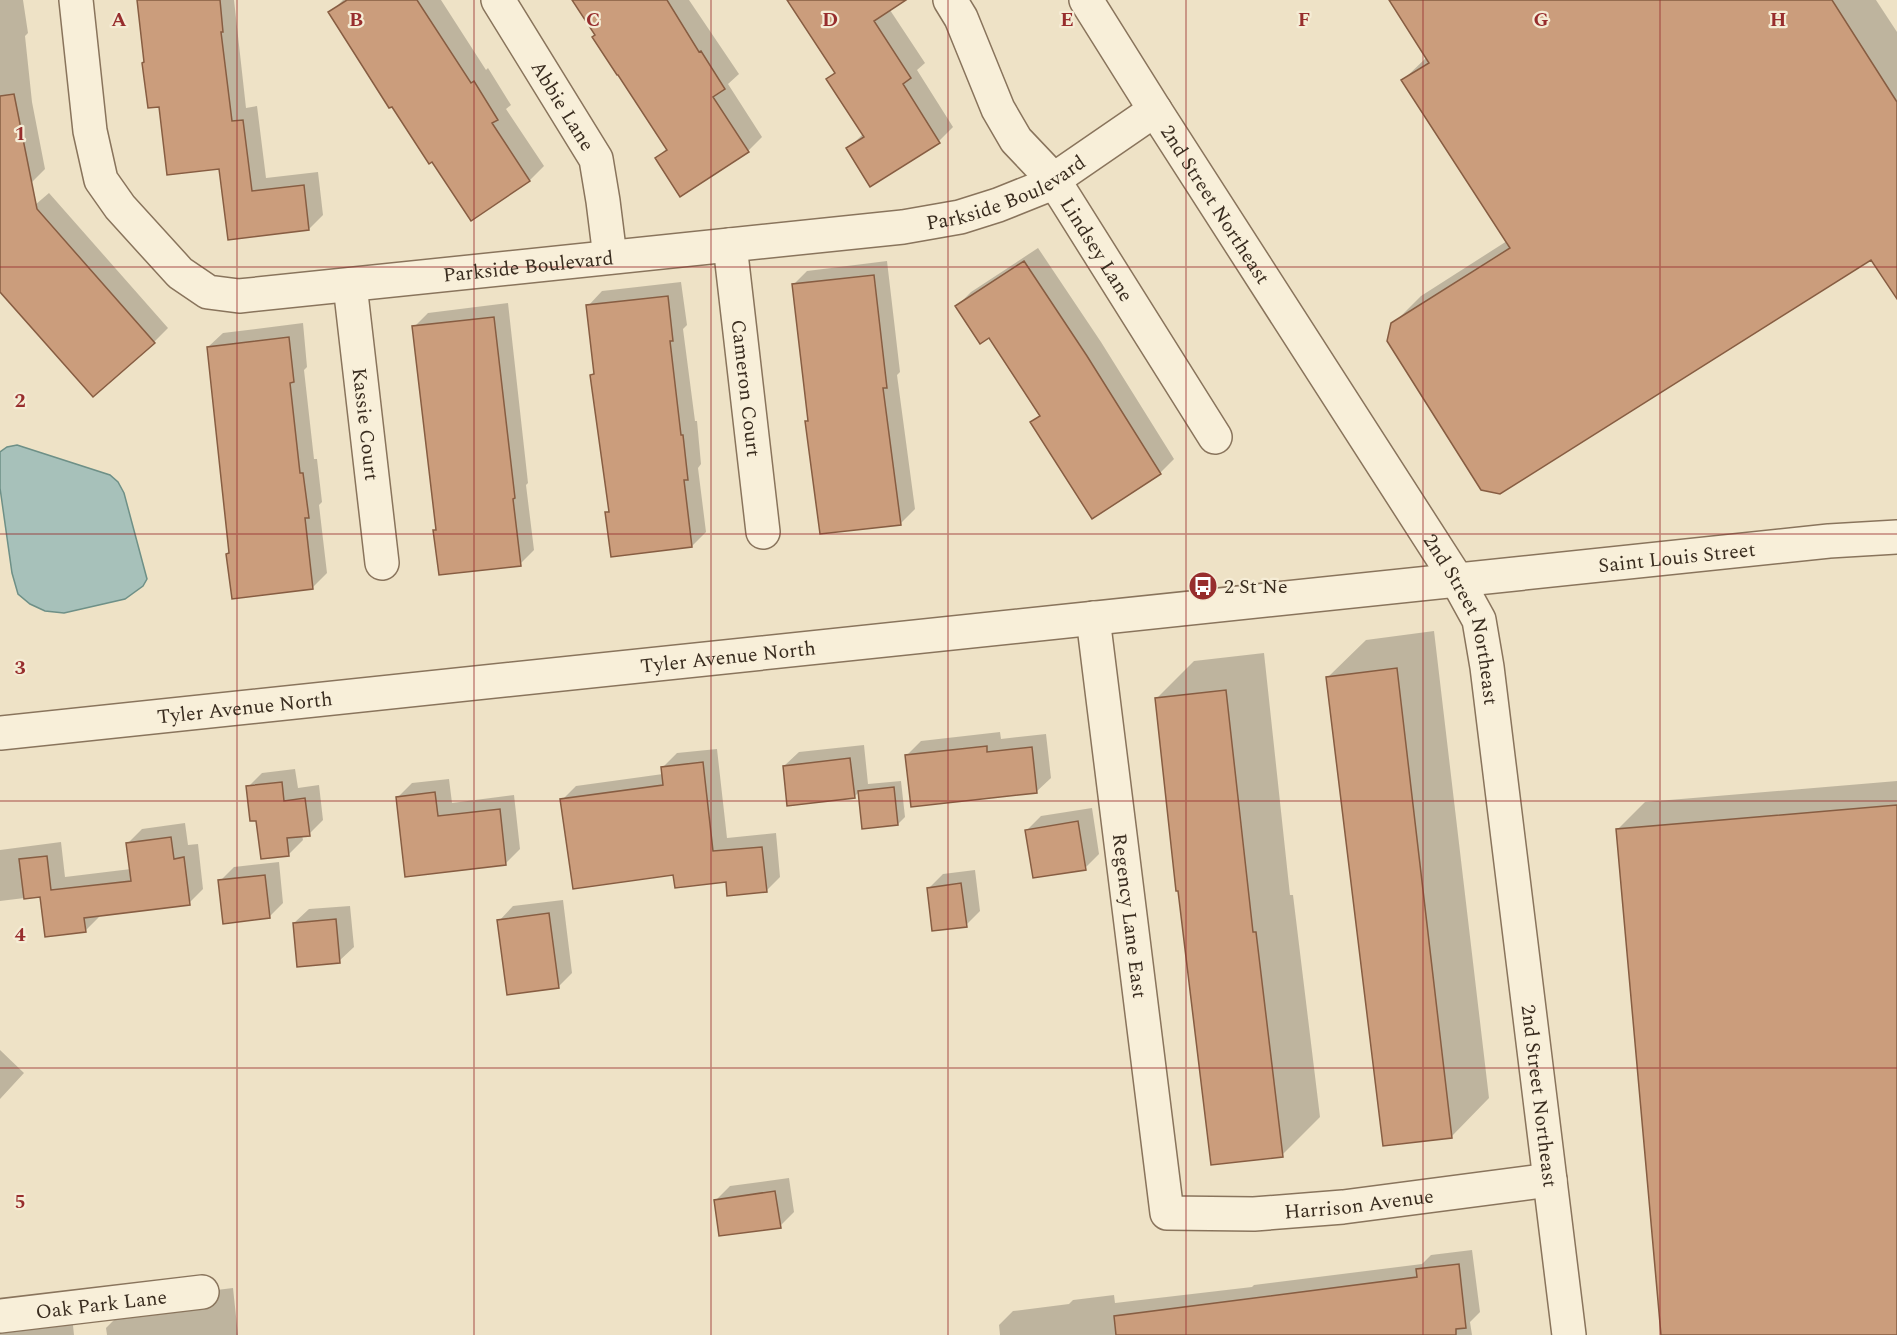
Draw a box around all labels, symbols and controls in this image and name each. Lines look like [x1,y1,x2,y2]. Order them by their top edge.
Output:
text: A [111,5,127,35]
text: B [349,5,363,35]
text: C [586,5,600,35]
text: D [822,5,838,35]
text: E [1060,5,1074,35]
text: F [1298,5,1310,35]
text: G [1533,5,1549,35]
text: H [1770,5,1786,35]
street label: Abbie Lane [523,55,602,157]
text: 1 [14,119,26,149]
street label: 2nd Street Northeast [1152,119,1277,290]
street label: Parkside Boulevard [924,148,1092,239]
street label: Lindsey Lane [1052,192,1141,308]
street label: Parkside Boulevard [442,243,615,291]
street label: Cameron Court [723,318,768,459]
street label: Kassie Court [344,366,386,482]
text: 2 [14,386,26,416]
street label: 2nd Street Northeast [1415,528,1506,707]
street label: Saint Louis Street [1597,535,1757,581]
bus stop icon: 2 St Ne [1187,570,1219,602]
place label: 2 St Ne [1224,572,1288,602]
street label: Tyler Avenue North [639,633,817,682]
text: 3 [14,653,26,683]
street label: Tyler Avenue North [156,684,334,732]
street label: Regency Lane East [1104,831,1154,1000]
text: 4 [14,920,26,950]
street label: 2nd Street Northeast [1513,1003,1565,1189]
street label: Harrison Avenue [1283,1181,1436,1228]
text: 5 [14,1187,26,1217]
street label: Oak Park Lane [34,1282,169,1328]

